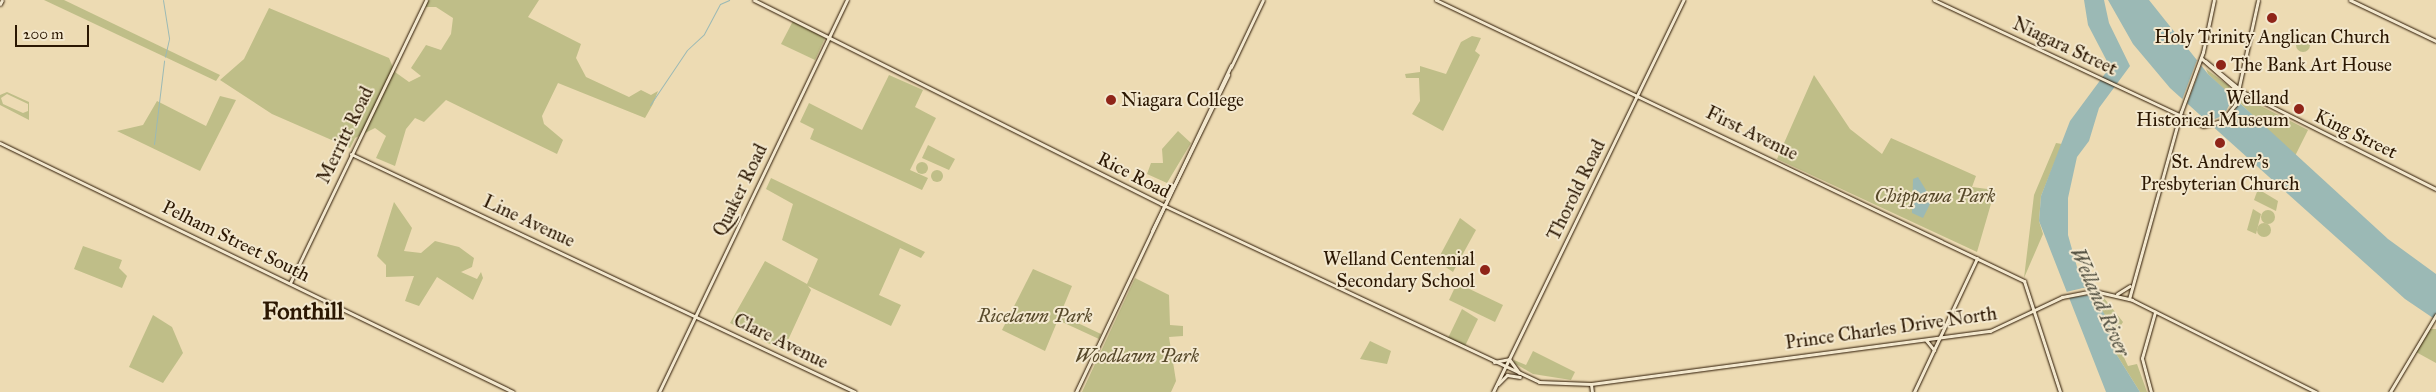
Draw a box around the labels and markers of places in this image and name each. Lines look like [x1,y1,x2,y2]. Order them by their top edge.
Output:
marker: Holy Trinity Anglican Church [2266,12,2278,24]
place label: Holy Trinity Anglican Church [2154,26,2390,48]
place label: The Bank Art House [2231,54,2392,76]
marker: The Bank Art House [2215,59,2227,71]
place label: Welland Historical Museum [2136,87,2289,131]
place label: Niagara College [1121,89,1244,111]
marker: Niagara College [1105,94,1117,106]
marker: Welland Historical Museum [2293,103,2305,115]
marker: St. Andrew's Presbyterian Church [2214,137,2226,149]
place label: St. Andrew's Presbyterian Church [2140,151,2300,195]
place label: Welland Centennial Secondary School [1323,248,1475,292]
marker: Welland Centennial Secondary School [1479,264,1491,276]

